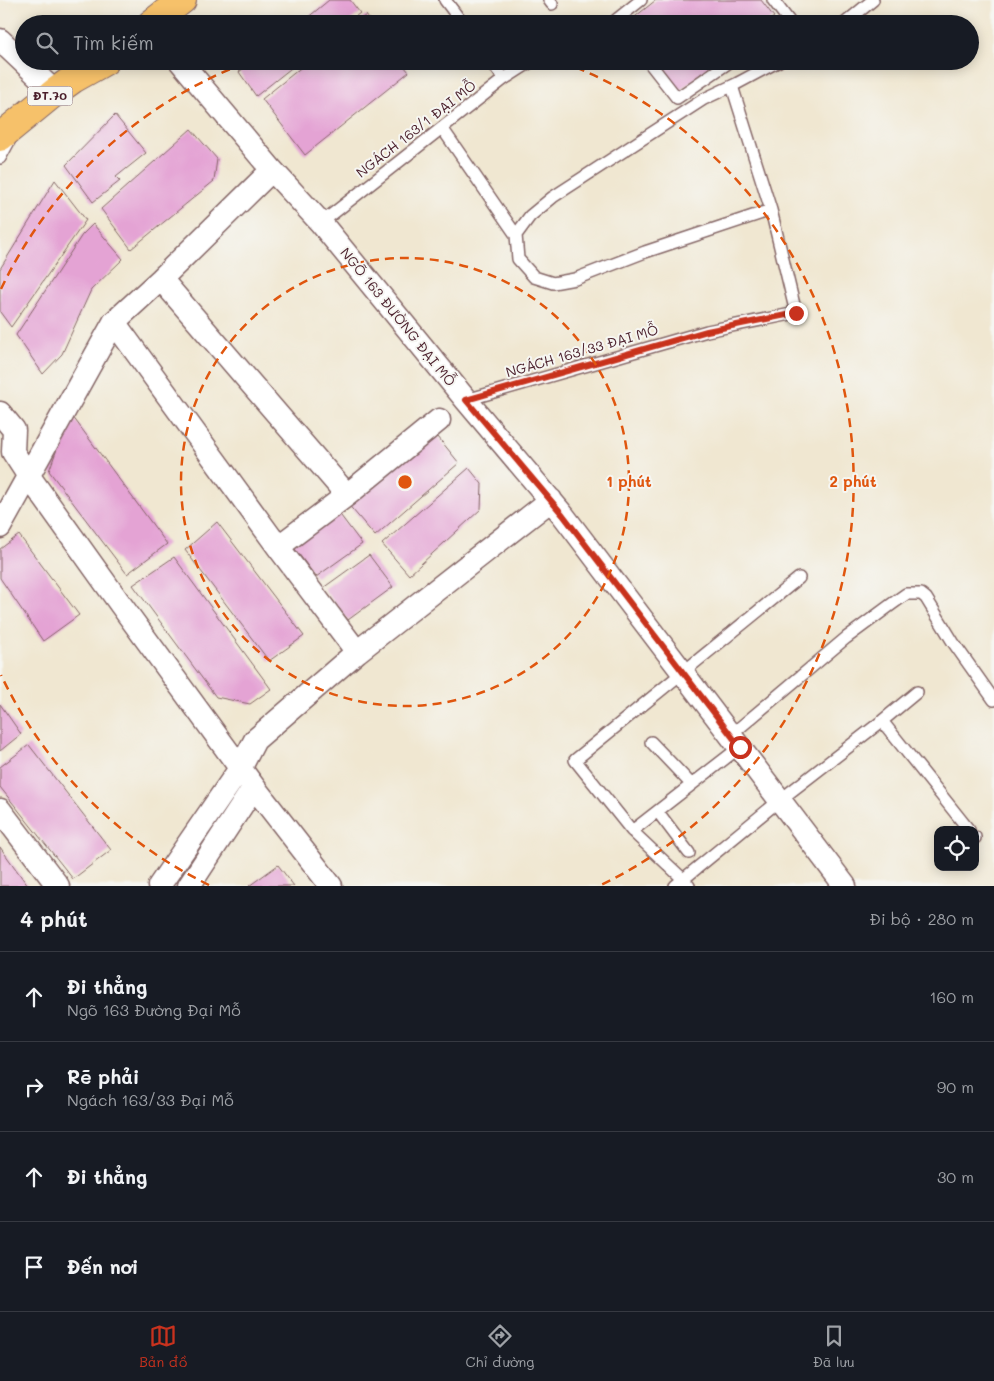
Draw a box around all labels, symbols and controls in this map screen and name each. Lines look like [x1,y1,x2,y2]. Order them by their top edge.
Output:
search box [15,15,979,70]
icon: search [33,29,61,57]
text: Tìm kiếm [73,30,154,55]
street label: NGÁCH 163/1 ĐẠI MỖ [352,76,480,182]
road number: ĐT.70 [28,86,72,105]
street label: NGÕ 163 ĐƯỜNG ĐẠI MỖ [337,243,460,390]
route end [785,302,808,325]
street label: NGÁCH 163/33 ĐẠI MỖ [503,320,660,381]
text: 1 phút [606,471,652,491]
text: 2 phút [829,471,877,491]
centre of rings [396,473,414,491]
route start [729,736,752,759]
map controls [934,826,979,871]
button: locate [934,826,979,871]
text: 4 phút [20,905,88,932]
text: Đi bộ · 280 m [869,908,974,929]
text: Đi thẳng [67,974,147,999]
icon: ahead [20,983,48,1011]
text: 160 m [929,986,974,1007]
text: Ngõ 163 Đường Đại Mỗ [67,999,241,1020]
text: Rẽ phải [67,1064,139,1089]
icon: right [20,1073,48,1101]
text: 90 m [937,1076,974,1097]
text: Ngách 163/33 Đại Mỗ [67,1089,234,1110]
icon: ahead [20,1163,48,1191]
text: Đi thẳng [67,1164,147,1189]
text: 30 m [937,1166,974,1187]
icon: arrive [20,1253,48,1281]
text: Đến nơi [67,1254,139,1279]
tab: Bản đồ [139,1322,187,1371]
tab: Chỉ đường [466,1322,534,1371]
tab: Đã lưu [813,1322,855,1371]

